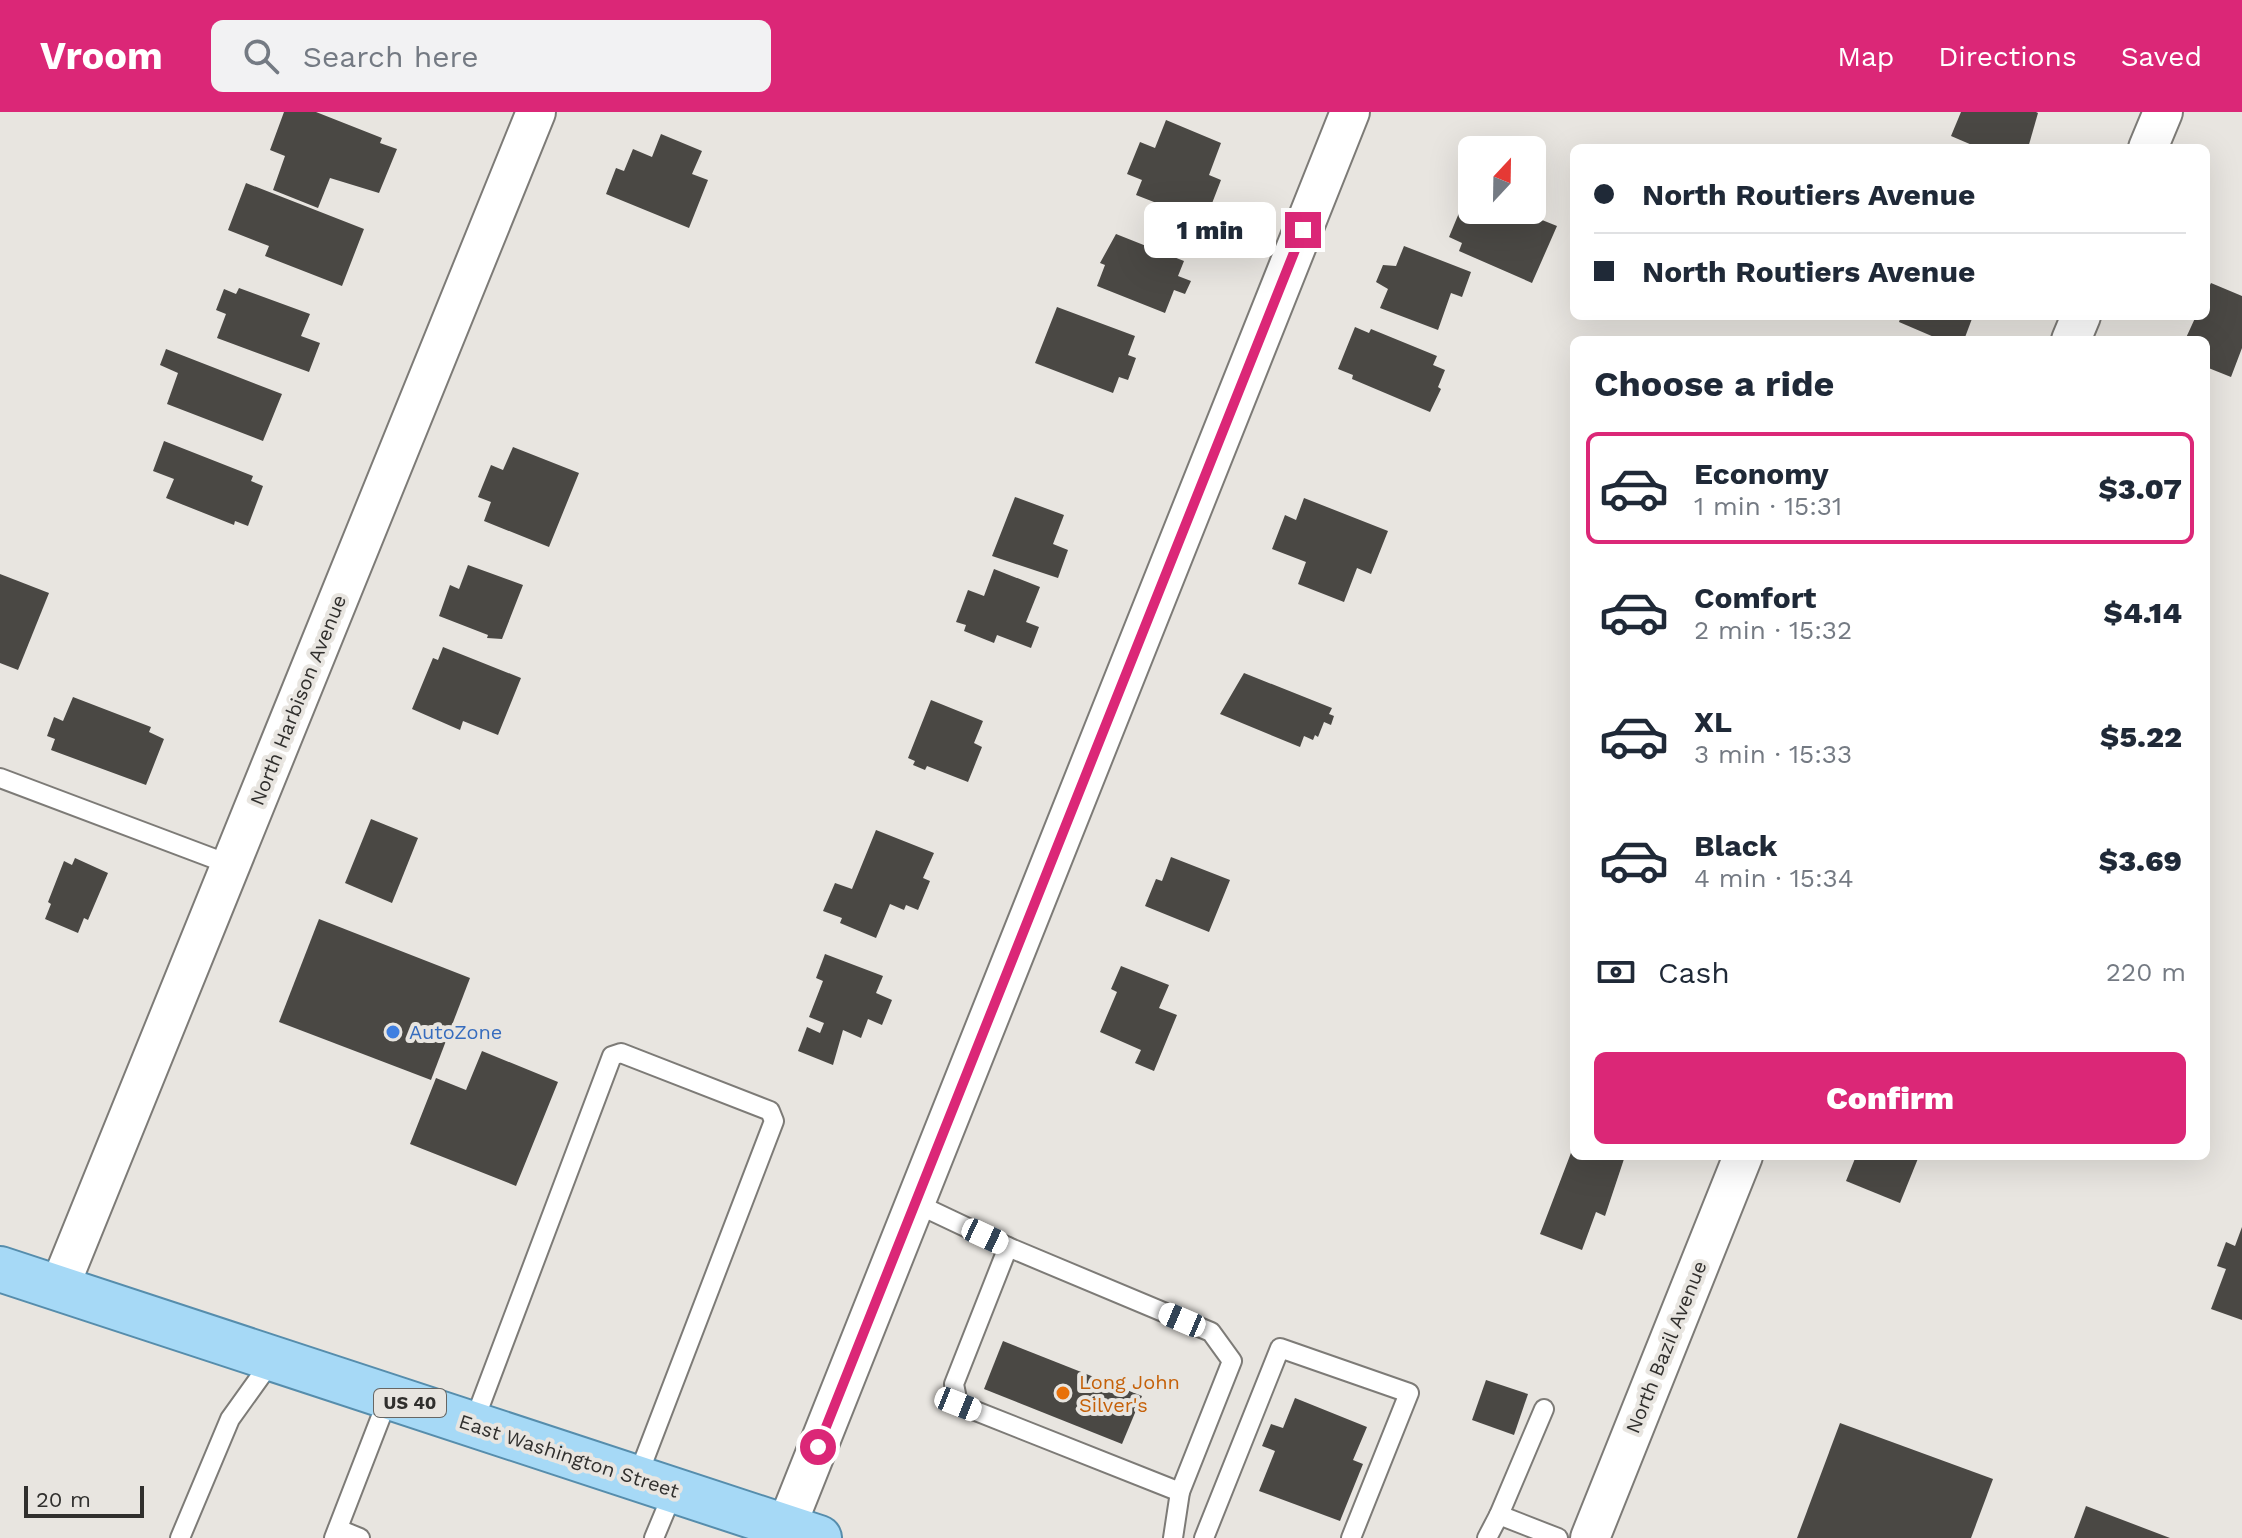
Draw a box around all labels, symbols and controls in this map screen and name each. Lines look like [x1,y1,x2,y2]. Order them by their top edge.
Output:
search box [211,20,771,92]
text: Vroom [40,34,163,78]
icon: search [239,34,283,78]
text: Search here [303,39,479,74]
text: Map [1837,40,1894,73]
text: Directions [1938,40,2077,73]
text: Saved [2121,40,2202,73]
north arrow [1458,136,1546,224]
map controls [1458,136,1546,224]
text: North Routiers Avenue [1642,177,1975,212]
callout: 1 min [1143,202,1275,258]
route end [1285,212,1321,248]
text: 1 min [1177,215,1243,245]
text: North Routiers Avenue [1642,254,1975,289]
text: Choose a ride [1594,363,1834,405]
icon: car [1598,452,1670,524]
text: Economy [1694,456,1829,491]
text: $3.07 [2098,471,2182,506]
text: 1 min · 15:31 [1694,491,1842,521]
icon: car [1598,576,1670,648]
text: Comfort [1694,580,1816,615]
street label: North Harbison Avenue [245,591,351,809]
text: $4.14 [2104,595,2182,630]
text: 2 min · 15:32 [1694,615,1852,645]
icon: car [1598,700,1670,772]
text: XL [1694,704,1732,739]
text: $5.22 [2100,719,2182,754]
text: 3 min · 15:33 [1694,739,1852,769]
icon: car [1598,824,1670,896]
text: Black [1694,828,1778,863]
text: $3.69 [2099,843,2182,878]
text: 4 min · 15:34 [1694,863,1854,893]
icon: cash [1594,950,1638,994]
text: Cash [1658,955,1730,990]
text: 220 m [2106,957,2186,987]
place label: AutoZone [409,1020,502,1044]
marker: AutoZone [384,1023,402,1041]
button: Confirm [1594,1052,2186,1144]
car [958,1215,1012,1257]
street label: North Bazil Avenue [1620,1257,1712,1437]
car [1155,1300,1209,1340]
place label: Long John Silver's [1079,1370,1180,1417]
car [931,1384,985,1424]
marker: Long John Silver's [1054,1384,1072,1402]
road number: US 40 [374,1389,446,1417]
street label: East Washington Street [456,1409,683,1503]
route start [800,1429,836,1465]
scale bar [24,1482,144,1518]
text: 20 m [36,1487,91,1512]

